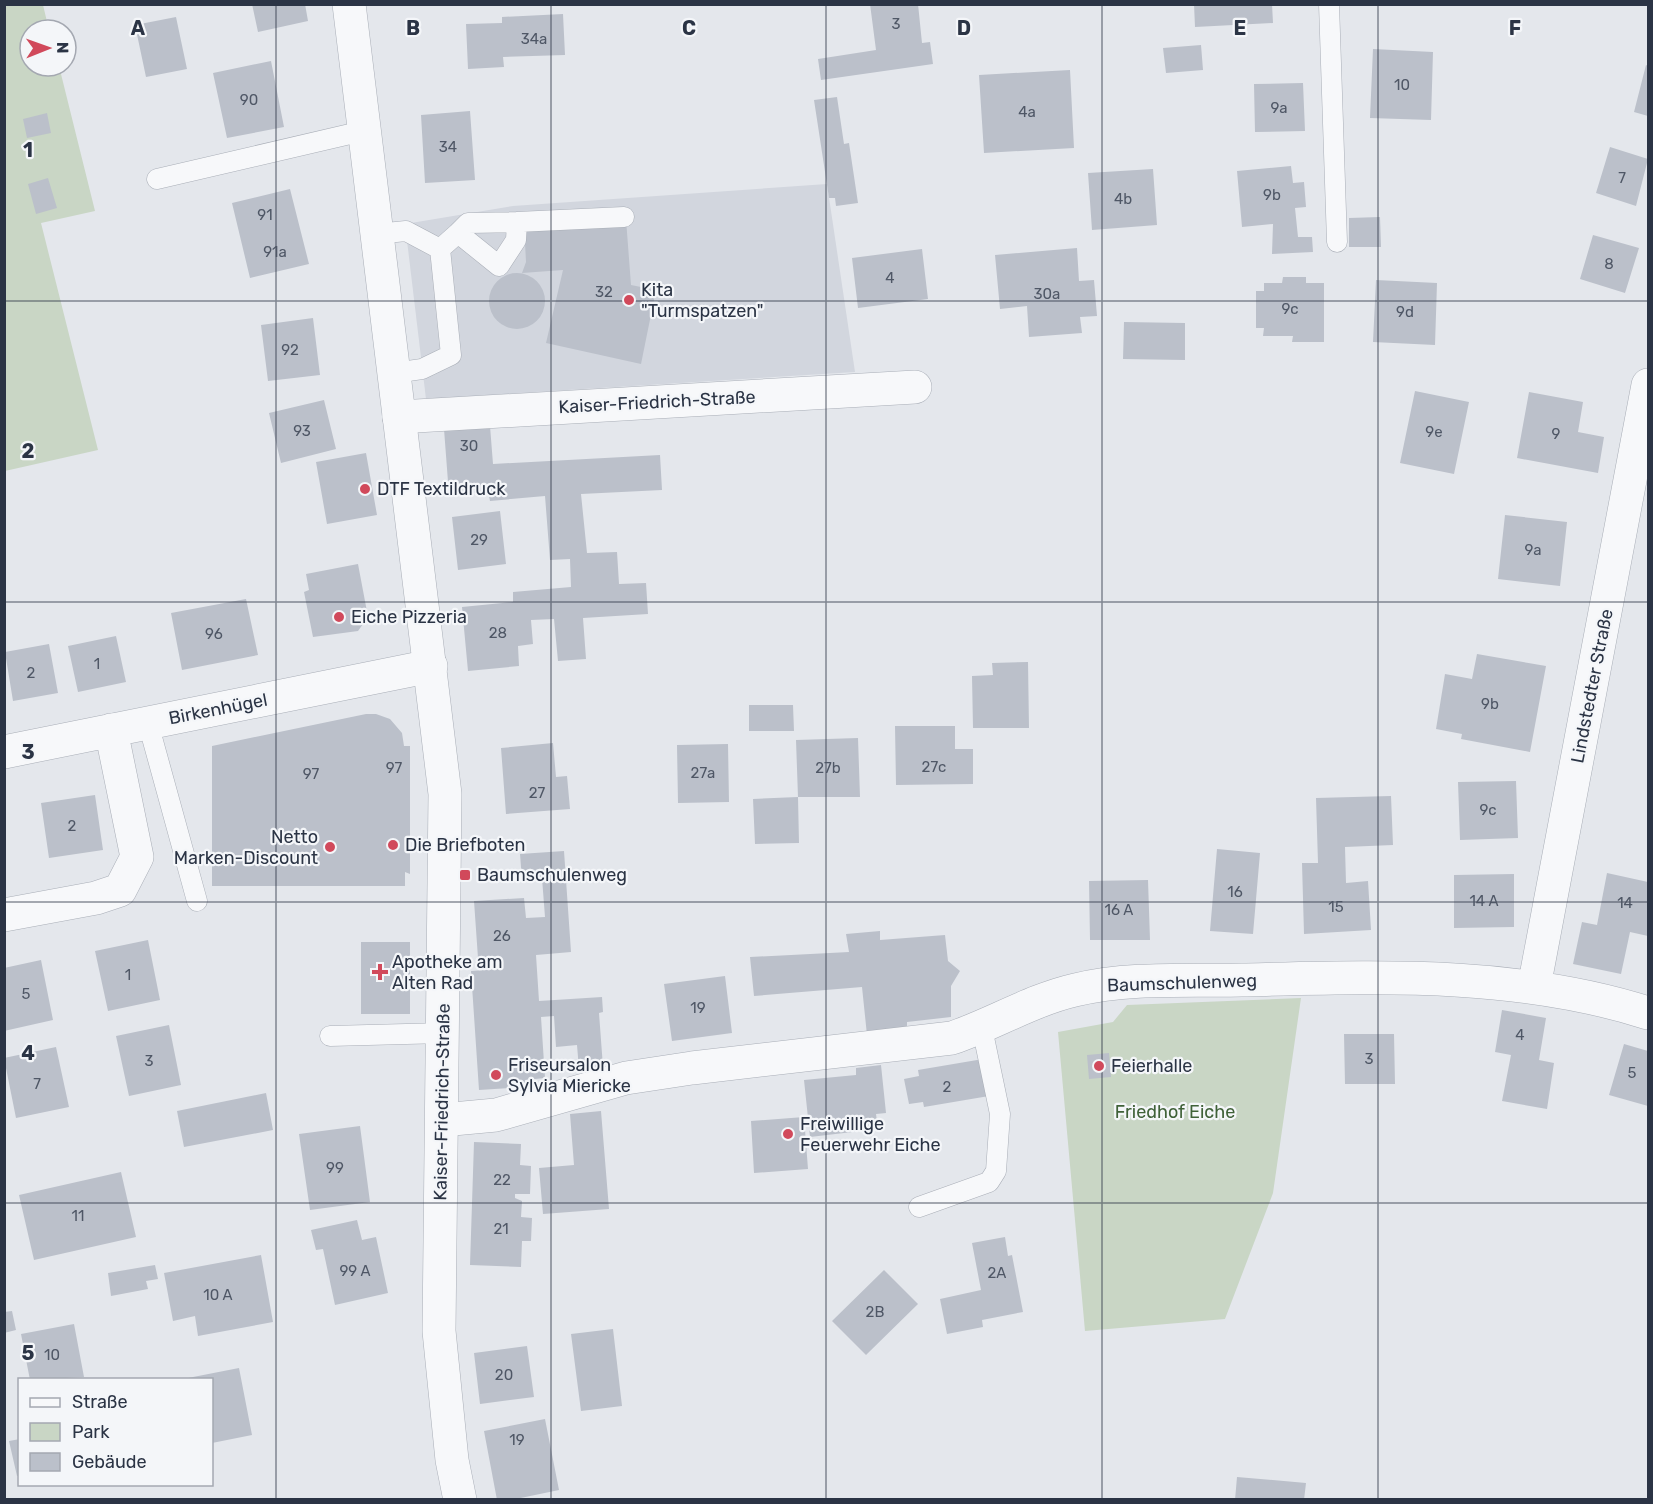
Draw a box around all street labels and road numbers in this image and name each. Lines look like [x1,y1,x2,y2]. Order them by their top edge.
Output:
street label: Kaiser-Friedrich-Straße [558,386,756,418]
street label: Lindstedter Straße [1566,607,1618,765]
street label: Birkenhügel [167,689,269,729]
street label: Baumschulenweg [1107,969,1257,997]
street label: Kaiser-Friedrich-Straße [429,1003,455,1201]

